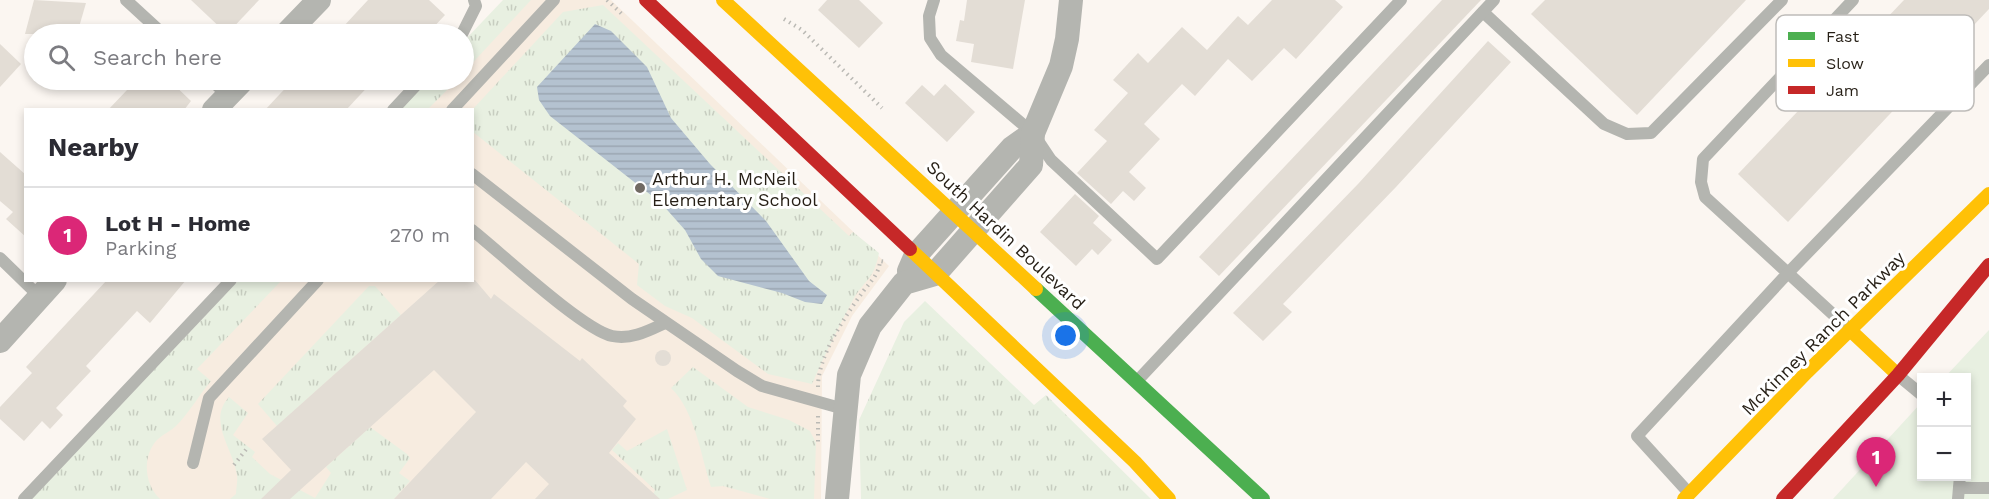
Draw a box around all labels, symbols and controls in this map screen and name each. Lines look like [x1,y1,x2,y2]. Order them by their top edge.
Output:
legend [1776,15,1974,111]
search box [24,24,474,90]
text: Fast [1826,27,1859,46]
icon: search [45,41,78,74]
text: Search here [93,45,222,70]
text: Slow [1826,54,1864,73]
text: Jam [1826,81,1859,100]
text: Nearby [48,132,139,162]
street label: South Hardin Boulevard [922,156,1090,314]
place label: Arthur H. McNeil Elementary School [652,168,818,210]
marker: Arthur H. McNeil Elementary School [633,181,647,195]
text: Lot H - Home [105,211,251,236]
text: 1 [63,223,72,247]
text: 270 m [390,223,450,247]
text: Parking [105,236,176,260]
street label: McKinney Ranch Parkway [1737,246,1910,419]
your location [1051,321,1080,350]
map controls [1917,373,1971,481]
button: + [1917,373,1971,427]
button: − [1917,427,1971,481]
pin: 1 [1856,438,1896,487]

